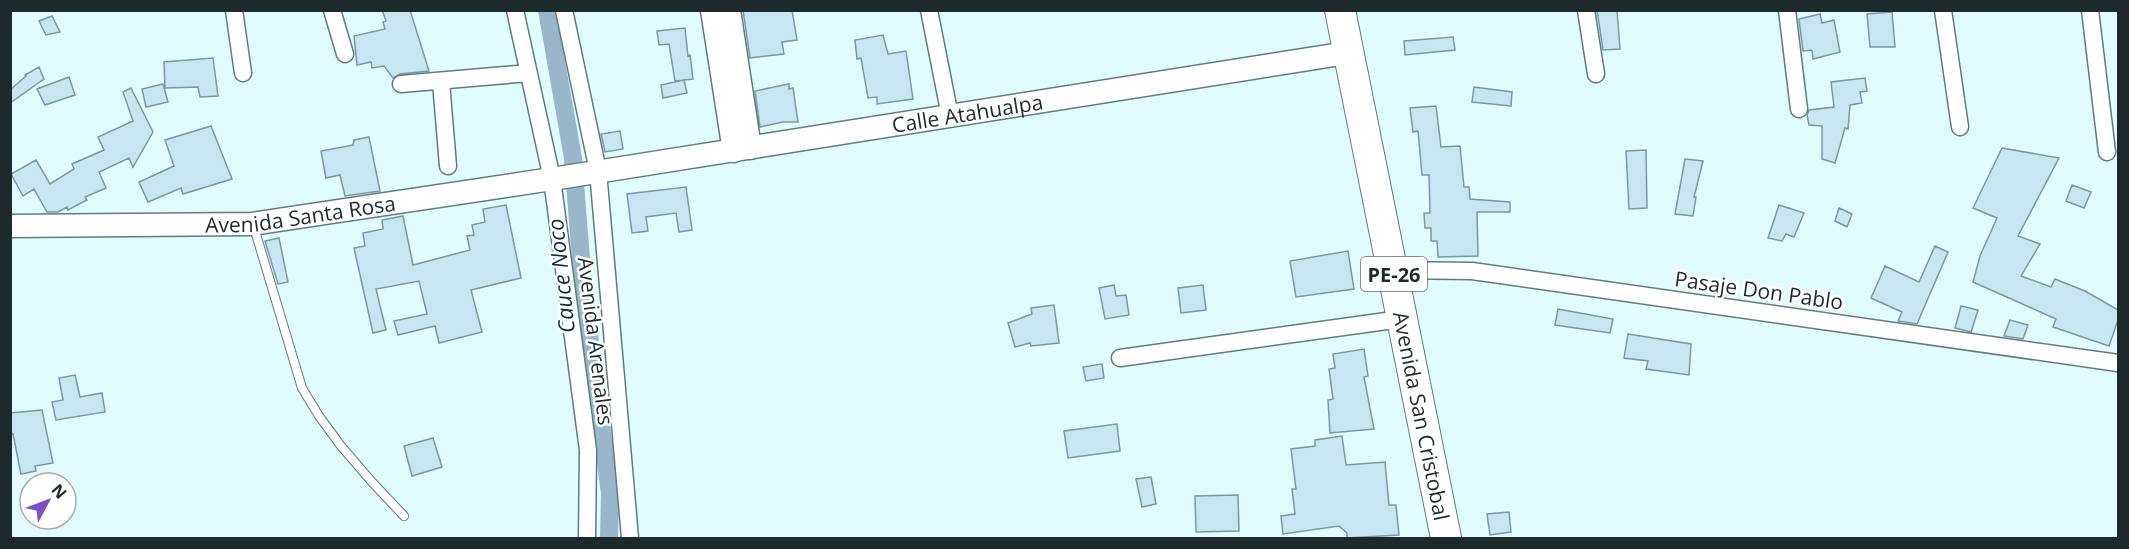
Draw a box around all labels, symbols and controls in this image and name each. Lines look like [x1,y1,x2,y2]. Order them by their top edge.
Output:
street label: Calle Atahualpa [890,87,1045,139]
street label: Avenida Santa Rosa [205,189,397,238]
water label: Cauce Noco [539,217,581,335]
street label: Avenida Arenales [572,255,620,427]
road number: PE-26 [1361,257,1427,291]
street label: Pasaje Don Pablo [1673,264,1845,316]
street label: Avenida San Cristobal [1387,309,1456,523]
north arrow [18,471,78,531]
text: N [47,479,72,503]

